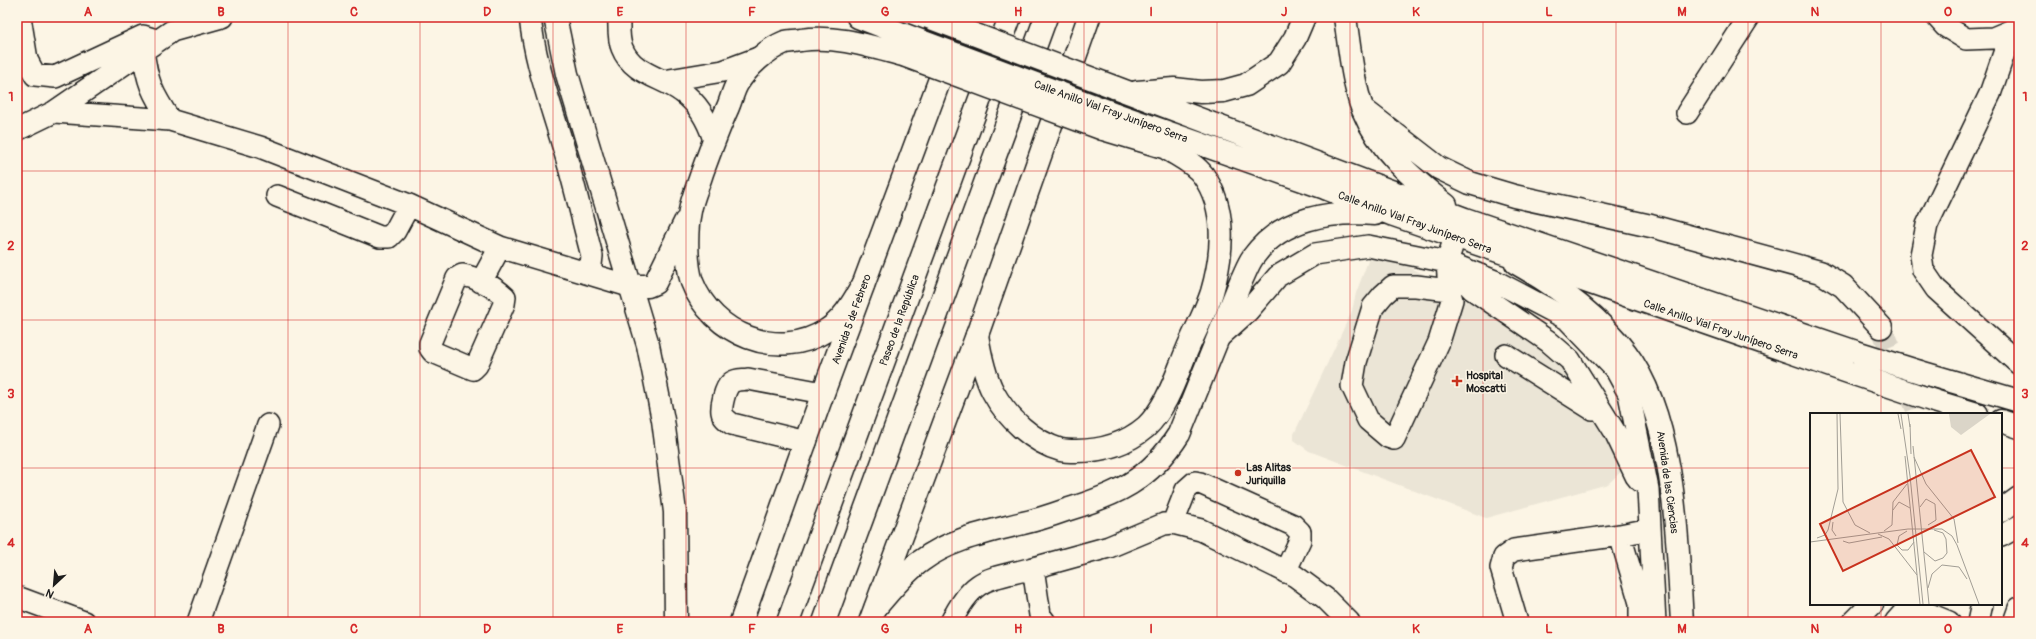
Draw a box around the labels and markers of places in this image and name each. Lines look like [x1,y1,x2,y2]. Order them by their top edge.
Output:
place label: Hospital Moscatti [1466,369,1506,395]
marker: Hospital Moscatti [1451,375,1463,387]
place label: Las Alitas Juriquilla [1246,461,1291,487]
marker: Las Alitas Juriquilla [1233,468,1243,478]

